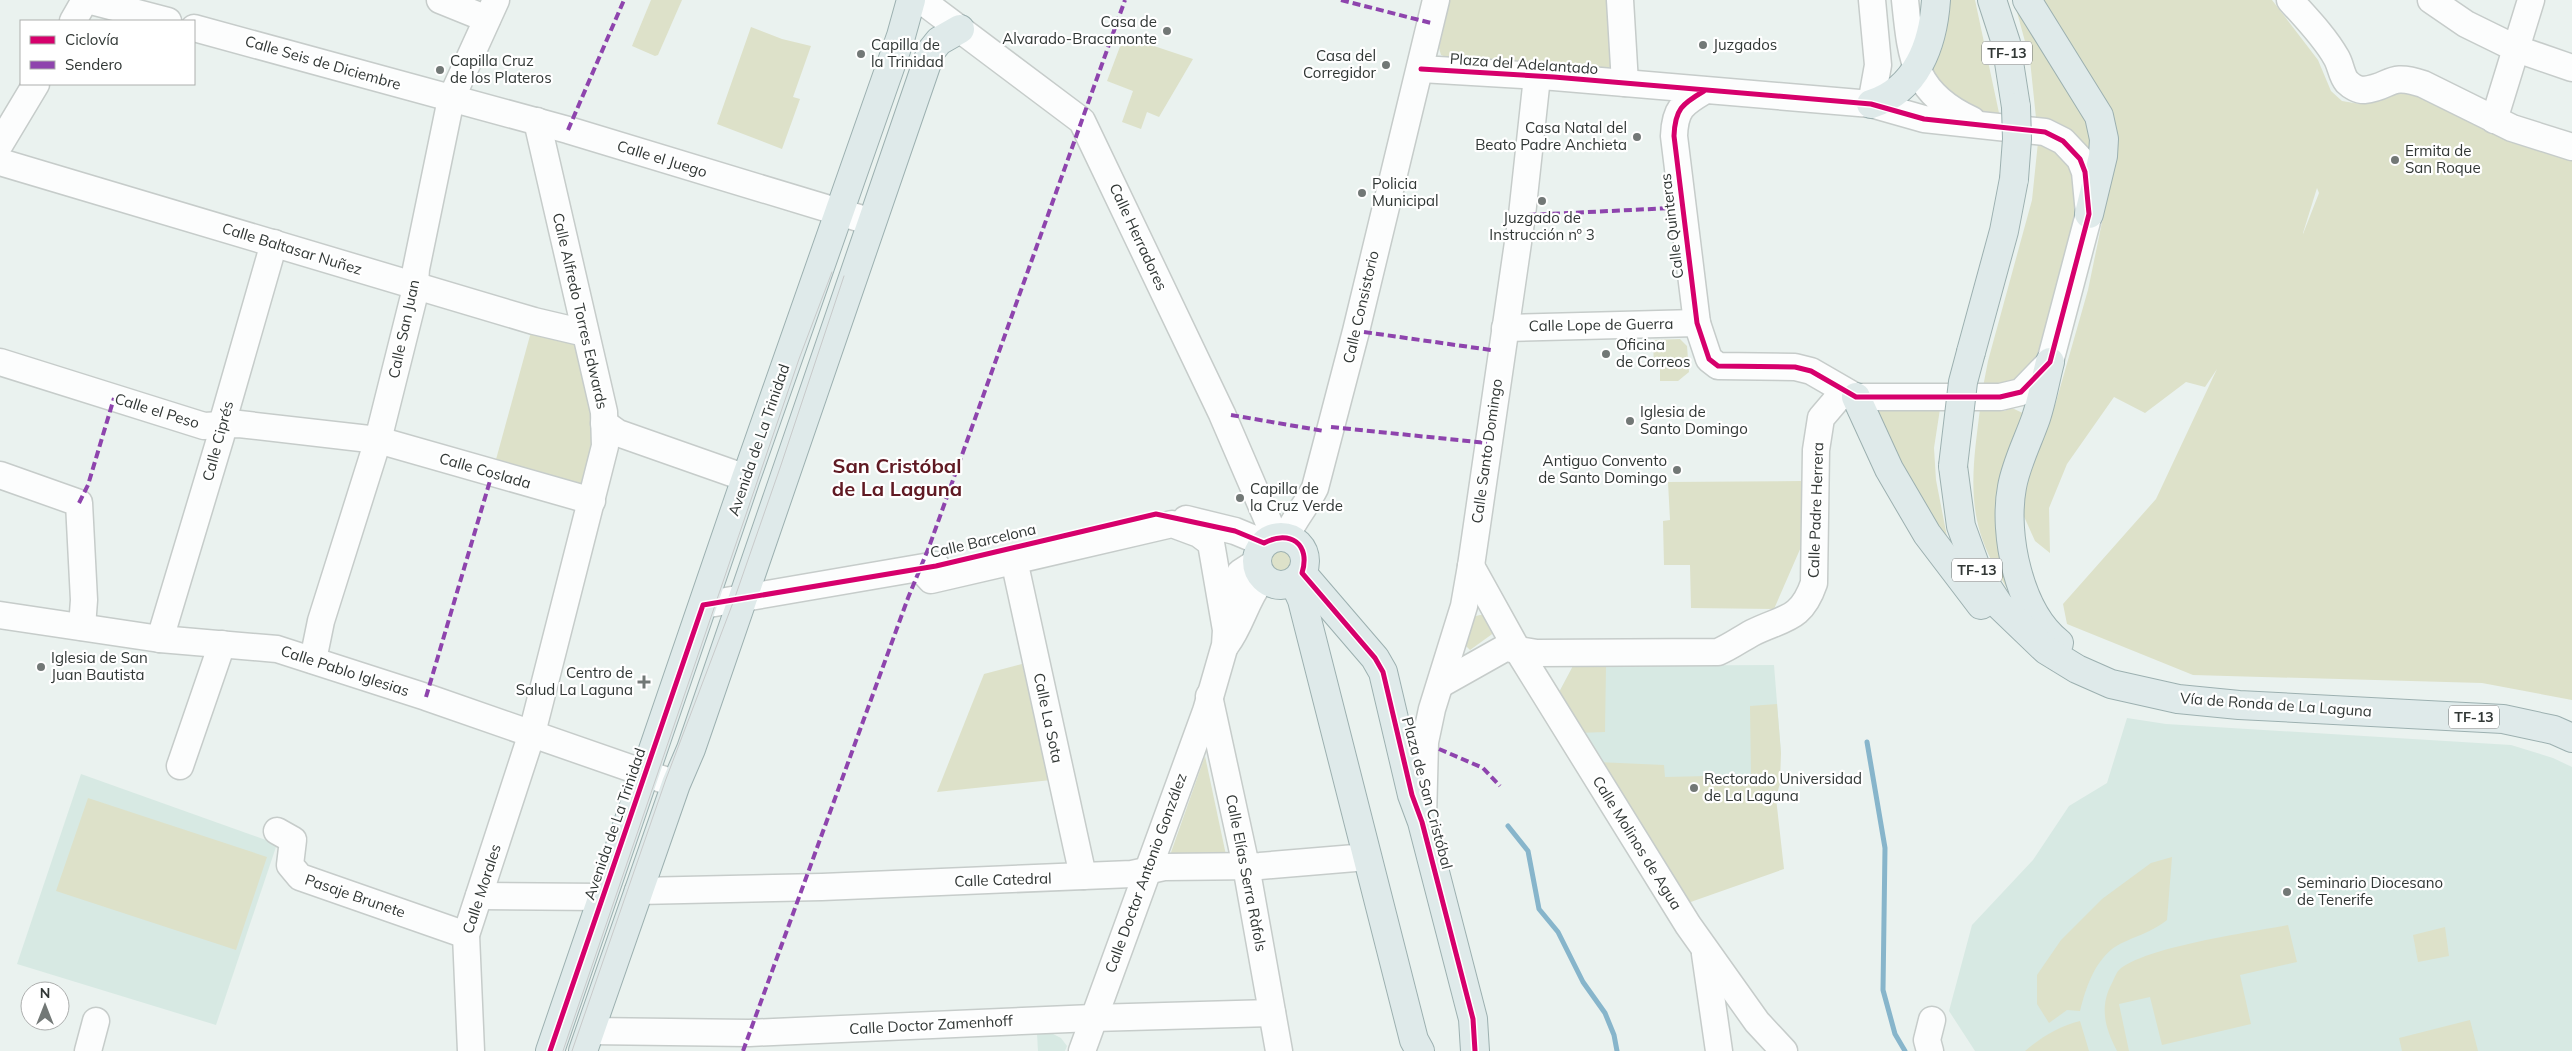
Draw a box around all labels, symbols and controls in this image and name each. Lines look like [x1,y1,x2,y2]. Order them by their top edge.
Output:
place label: Casa de Alvarado-Bracamonte [1002,12,1157,48]
legend [20,20,195,85]
marker: Casa de Alvarado-Bracamonte [1161,25,1173,37]
text: Ciclovía [65,30,119,49]
street label: Calle Seis de Diciembre [243,31,403,94]
place label: Capilla de la Trinidad [871,35,944,71]
place label: Juzgados [1713,35,1777,54]
marker: Juzgados [1697,39,1709,51]
road number: TF-13 [1982,42,2032,64]
place label: Casa del Corregidor [1303,46,1377,82]
marker: Capilla de la Trinidad [855,48,867,60]
street label: Plaza del Adelantado [1449,49,1599,78]
place label: Capilla Cruz de los Plateros [450,51,552,87]
text: Sendero [65,55,122,74]
marker: Casa del Corregidor [1380,59,1392,71]
marker: Capilla Cruz de los Plateros [434,64,446,76]
place label: Casa Natal del Beato Padre Anchieta [1475,118,1627,154]
marker: Casa Natal del Beato Padre Anchieta [1631,131,1643,143]
street label: Calle el Juego [615,136,710,181]
place label: Ermita de San Roque [2405,141,2481,177]
marker: Ermita de San Roque [2389,154,2401,166]
street label: Calle Quinteras [1656,172,1687,280]
place label: Policia Municipal [1372,174,1438,210]
street label: Calle Herradores [1105,180,1172,293]
marker: Policia Municipal [1356,187,1368,199]
marker: Juzgado de Instrucción nº 3 [1536,195,1548,207]
place label: Juzgado de Instrucción nº 3 [1489,208,1595,244]
street label: Calle Alfredo Torres Edwards [549,211,612,411]
street label: Calle Baltasar Nuñez [220,218,365,279]
street label: Calle Consistorio [1338,249,1383,365]
street label: Calle San Juan [384,278,423,380]
street label: Calle Lope de Guerra [1529,314,1673,335]
place label: Oficina de Correos [1616,335,1690,371]
marker: Oficina de Correos [1600,348,1612,360]
street label: Avenida de La Trinidad [724,361,793,518]
street label: Calle Santo Domingo [1467,377,1506,525]
street label: Calle el Peso [113,389,202,432]
street label: Calle Ciprés [198,399,237,483]
place label: Iglesia de Santo Domingo [1640,402,1748,438]
marker: Iglesia de Santo Domingo [1624,415,1636,427]
street label: Calle Padre Herrera [1804,442,1827,578]
street label: Calle Coslada [437,448,533,493]
place label: Antiguo Convento de Santo Domingo [1538,451,1667,487]
district label: San Cristóbal de La Laguna [832,453,962,501]
marker: Antiguo Convento de Santo Domingo [1671,464,1683,476]
place label: Capilla de la Cruz Verde [1250,479,1343,515]
marker: Capilla de la Cruz Verde [1234,492,1246,504]
street label: Calle Barcelona [928,519,1038,562]
road number: TF-13 [1952,558,2002,582]
street label: Calle Pablo Iglesias [279,641,412,700]
place label: Iglesia de San Juan Bautista [51,648,148,684]
marker: Iglesia de San Juan Bautista [35,661,47,673]
place label: Centro de Salud La Laguna [516,663,633,699]
street label: Calle La Sota [1030,671,1067,765]
marker: Centro de Salud La Laguna [637,675,651,689]
street label: Vía de Ronda de La Laguna [2179,688,2373,721]
road number: TF-13 [2449,706,2499,729]
street label: Plaza de San Cristóbal [1398,715,1457,871]
street label: Avenida de La Trinidad [580,745,649,902]
place label: Rectorado Universidad de La Laguna [1704,769,1862,805]
street label: Calle Doctor Antonio González [1100,770,1191,975]
street label: Calle Molinos de Agua [1588,772,1686,913]
marker: Rectorado Universidad de La Laguna [1688,782,1700,794]
street label: Calle Elías Serra Ràfols [1222,793,1271,953]
street label: Calle Morales [458,842,505,936]
street label: Calle Catedral [954,868,1052,891]
street label: Pasaje Brunete [302,869,408,922]
place label: Seminario Diocesano de Tenerife [2297,873,2443,909]
marker: Seminario Diocesano de Tenerife [2281,886,2293,898]
north arrow [20,981,70,1031]
text: N [40,984,50,1002]
street label: Calle Doctor Zamenhoff [849,1011,1014,1038]

